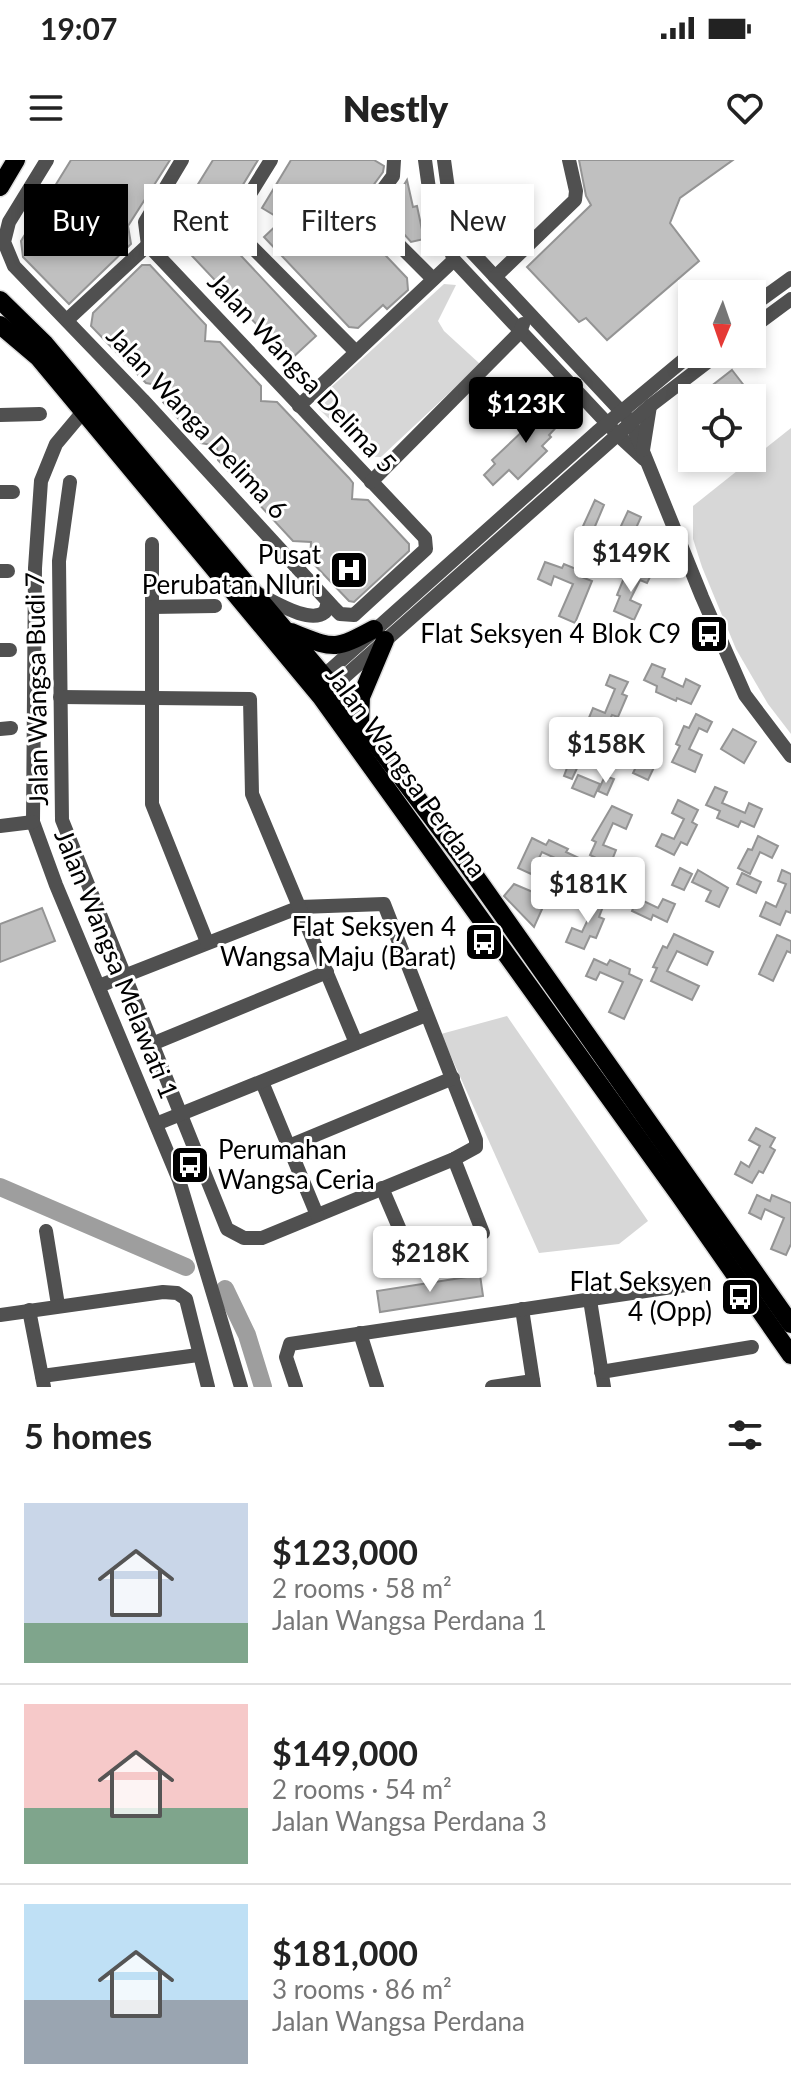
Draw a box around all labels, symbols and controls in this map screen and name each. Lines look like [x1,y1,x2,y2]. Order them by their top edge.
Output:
text: 19:07 [40,10,117,46]
icon: menu [24,86,68,130]
text: Nestly [343,86,448,130]
icon: heart [723,86,767,130]
chip: Buy [24,184,128,256]
chip: Rent [144,184,257,256]
chip: Filters [273,184,405,256]
chip: New [421,184,534,256]
street label: Jalan Wangsa Delima 5 [202,266,404,479]
north arrow [678,280,766,368]
map controls [678,280,766,472]
street label: Jalan Wanga Delima 6 [100,320,295,525]
pin: $123K [470,377,582,445]
button: locate [678,384,766,472]
text: $123K [487,387,565,419]
pin: $149K [575,526,687,594]
text: $149K [592,536,670,568]
place label: Pusat Perubatan Nluri [142,538,322,600]
hospital icon: Pusat Perubatan Nluri [328,549,370,591]
street label: Jalan Wangsa Budi 7 [18,572,54,806]
bus stop icon: Flat Seksyen 4 Blok C9 [688,613,730,655]
place label: Flat Seksyen 4 Blok C9 [420,617,681,649]
street label: Jalan Wangsa Perdana [320,660,494,883]
pin: $158K [550,717,662,785]
text: $158K [567,727,645,759]
street label: Jalan Wangsa Melawati 1 [48,824,186,1103]
pin: $181K [532,857,644,925]
text: $181K [549,867,627,899]
place label: Flat Seksyen 4 Wangsa Maju (Barat) [220,910,456,972]
bus stop icon: Flat Seksyen 4 Wangsa Maju (Barat) [463,921,505,963]
place label: Perumahan Wangsa Ceria [218,1133,375,1195]
bus stop icon: Perumahan Wangsa Ceria [169,1144,211,1186]
pin: $218K [374,1226,486,1294]
text: $218K [391,1236,469,1268]
place label: Flat Seksyen 4 (Opp) [569,1265,712,1327]
bus stop icon: Flat Seksyen 4 (Opp) [719,1276,761,1318]
icon: filters [723,1413,767,1457]
text: 5 homes [24,1415,152,1456]
text: $123,000 [272,1531,418,1572]
icon: home [88,1535,184,1631]
text: 2 rooms · 58 m² [272,1572,452,1604]
text: Jalan Wangsa Perdana 1 [272,1604,547,1636]
text: $149,000 [272,1732,418,1773]
icon: home [88,1736,184,1832]
text: 2 rooms · 54 m² [272,1773,452,1805]
text: Jalan Wangsa Perdana 3 [272,1805,547,1837]
text: $181,000 [272,1932,418,1973]
icon: home [88,1936,184,2032]
text: 3 rooms · 86 m² [272,1973,452,2005]
text: Jalan Wangsa Perdana [272,2005,525,2037]

